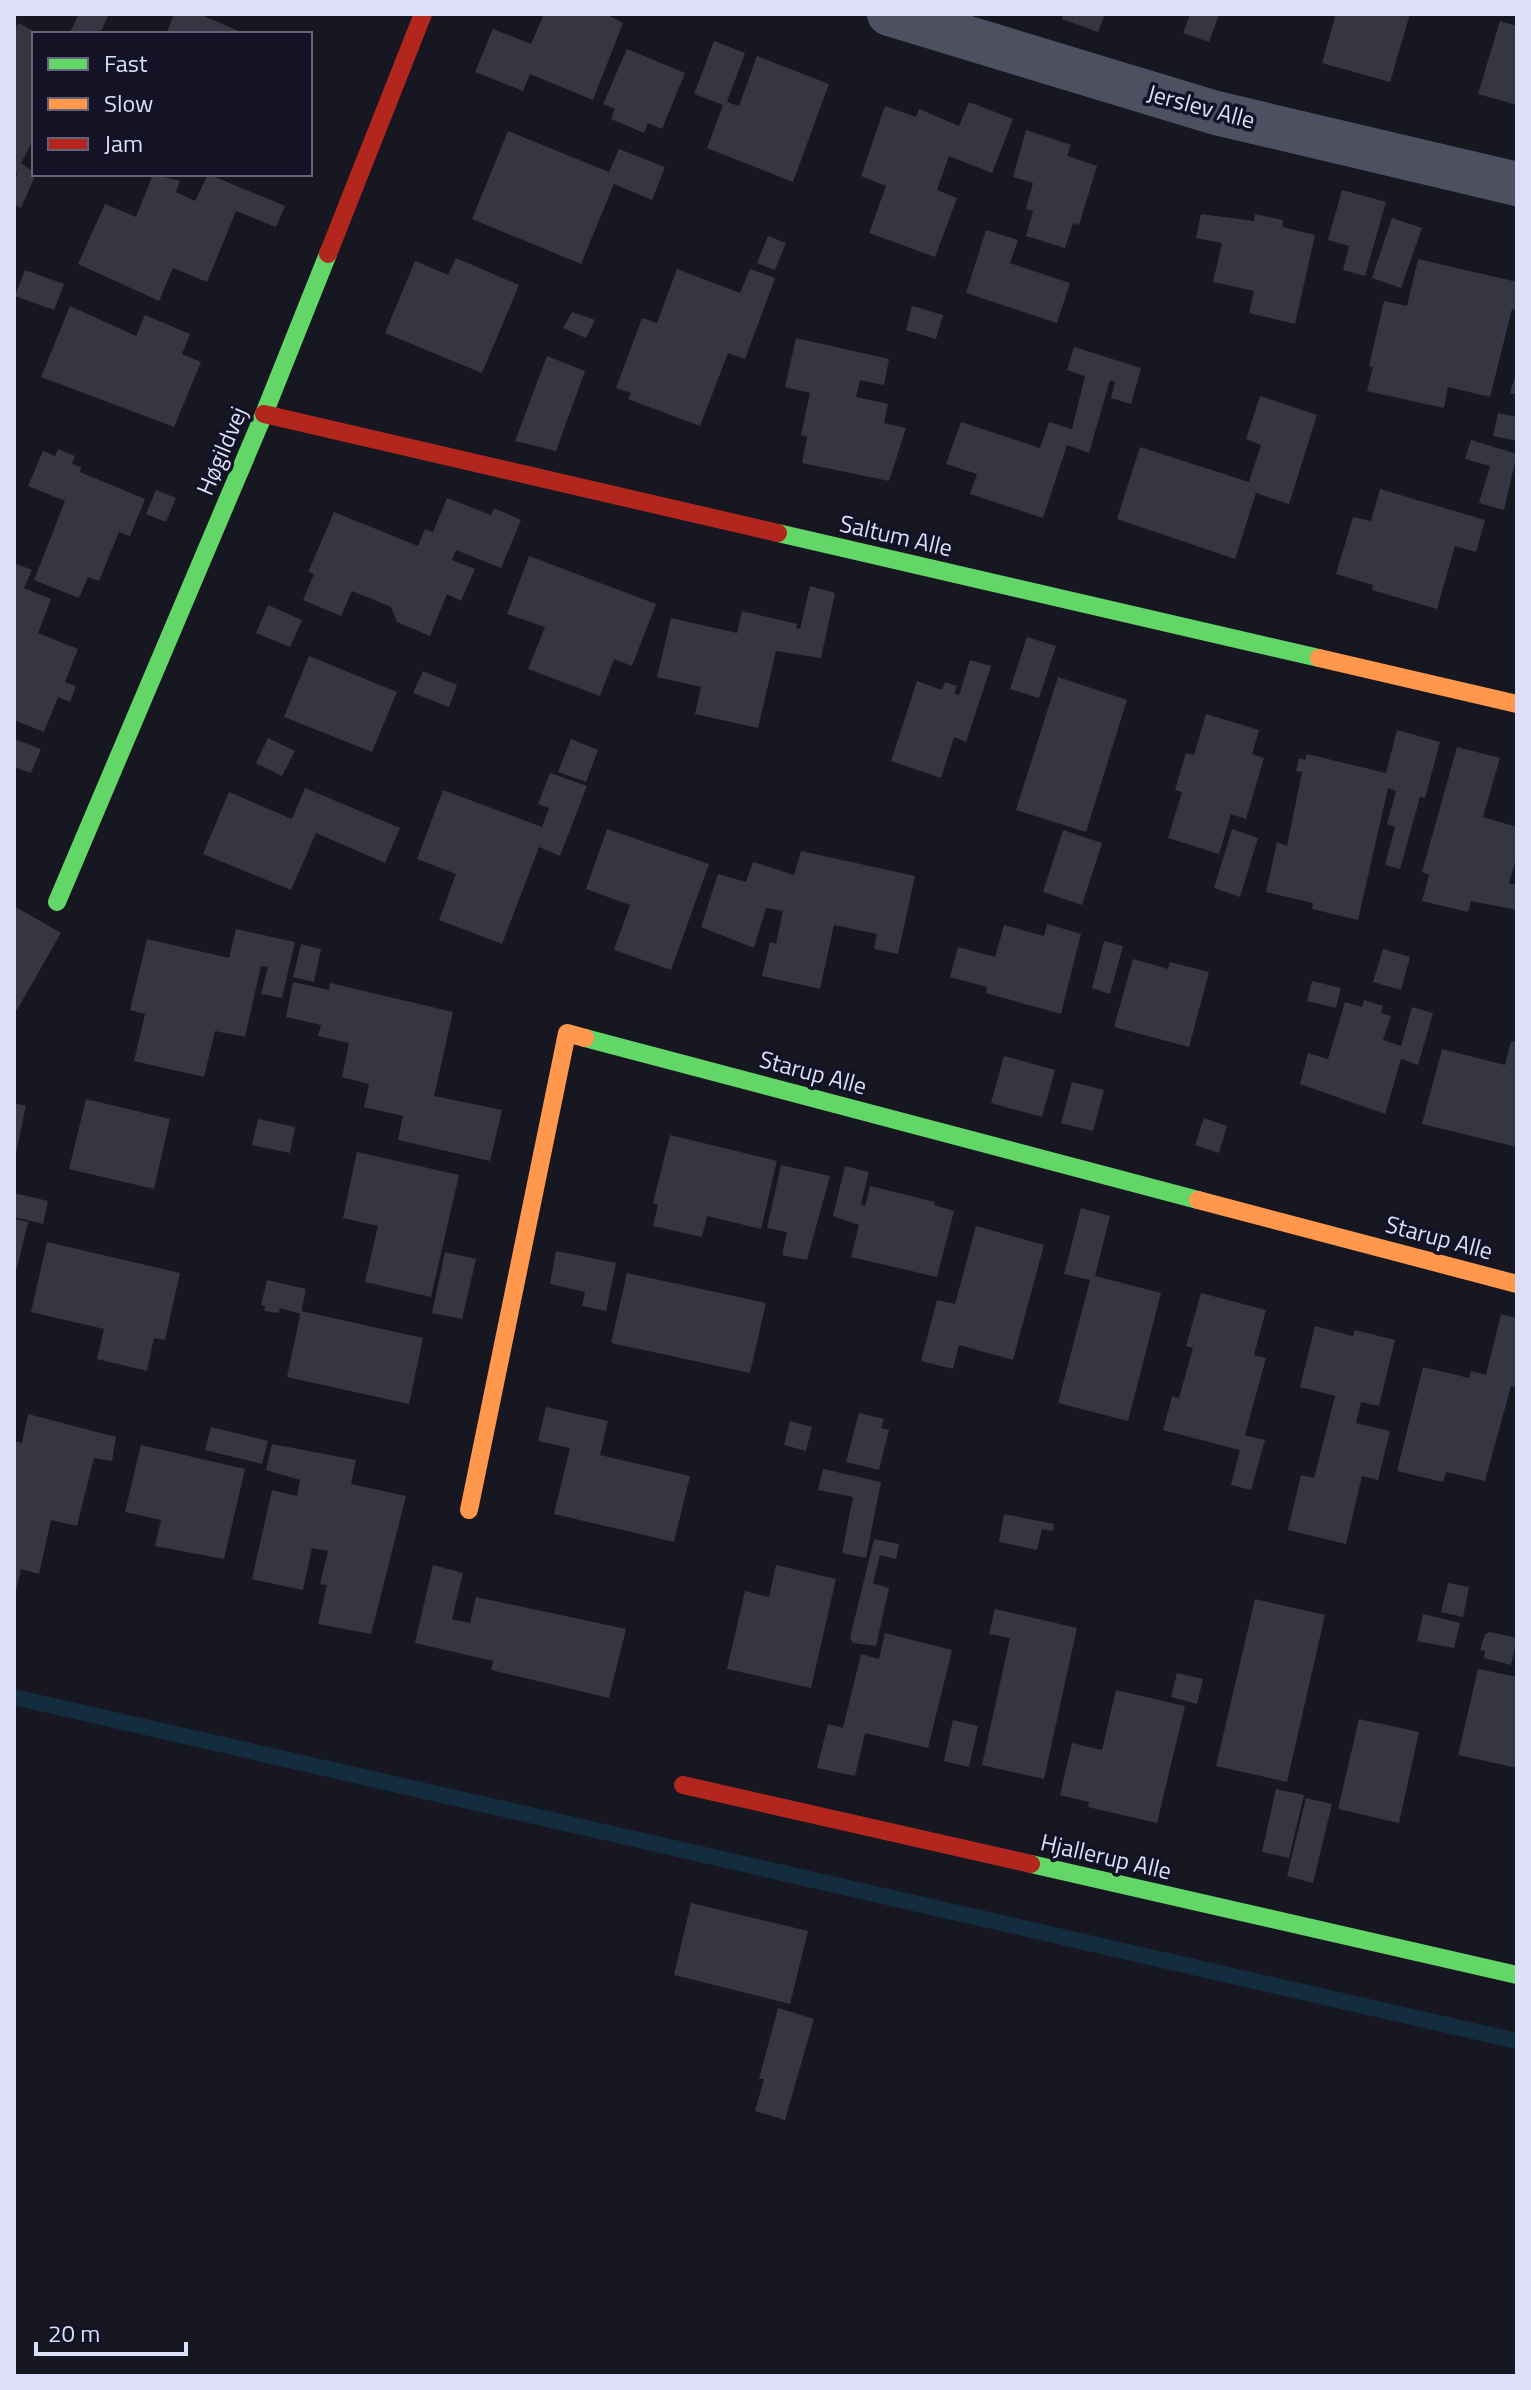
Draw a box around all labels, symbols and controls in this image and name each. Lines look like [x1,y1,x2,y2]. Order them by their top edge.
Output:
legend [32,32,312,176]
text: Fast [104,45,148,81]
street label: Jerslev Alle [1143,74,1259,138]
text: Slow [104,85,153,121]
text: Jam [104,125,143,161]
street label: Høgildvej [186,401,256,501]
street label: Saltum Alle [836,505,956,565]
street label: Starup Alle [756,1040,871,1104]
street label: Starup Alle [1382,1205,1497,1269]
street label: Hjallerup Alle [1037,1824,1175,1889]
scale bar [36,2306,186,2356]
text: 20 m [48,2315,100,2351]

